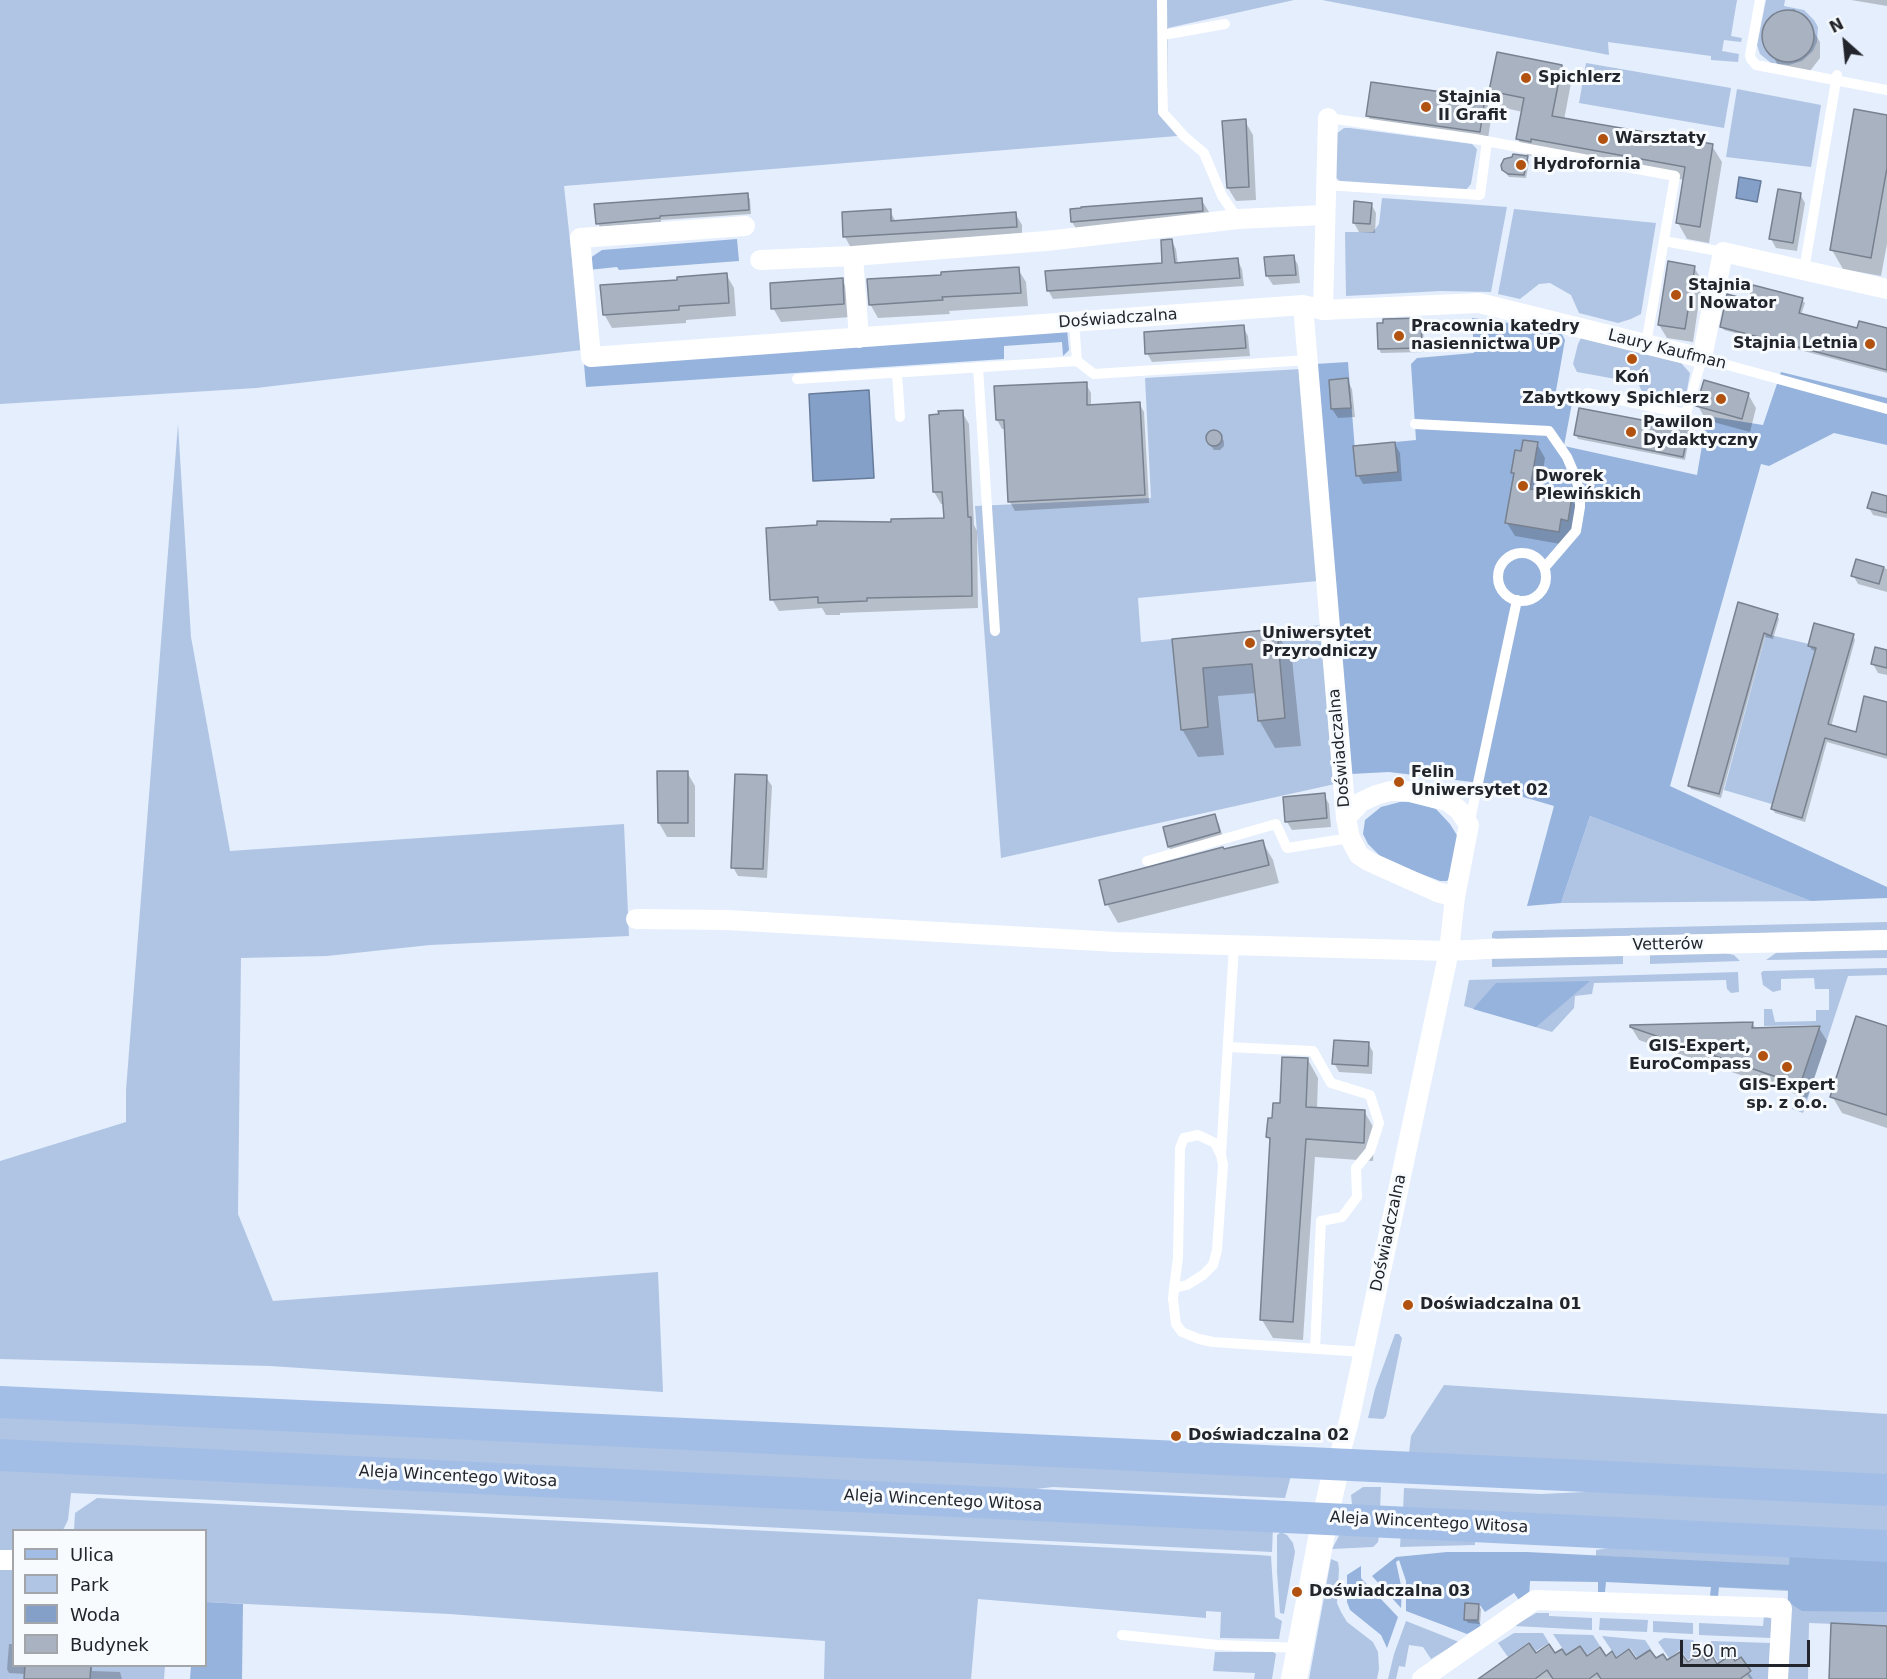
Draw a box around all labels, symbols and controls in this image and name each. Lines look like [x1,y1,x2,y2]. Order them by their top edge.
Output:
north arrow [1815,12,1875,72]
text: N [1826,14,1847,37]
place label: Spichlerz [1538,68,1621,88]
marker: Spichlerz [1519,71,1533,85]
place label: Stajnia II Grafit [1438,88,1507,126]
marker: Stajnia II Grafit [1419,100,1433,114]
place label: Warsztaty [1615,129,1706,149]
marker: Warsztaty [1596,132,1610,146]
place label: Hydrofornia [1533,155,1641,175]
marker: Hydrofornia [1514,158,1528,172]
place label: Stajnia I Nowator [1688,276,1776,314]
marker: Stajnia I Nowator [1669,288,1683,302]
street label: Doświadczalna [1058,305,1178,333]
place label: Pracownia katedry nasiennictwa UP [1411,317,1580,355]
street label: Laury Kaufman [1606,326,1728,374]
marker: Pracownia katedry nasiennictwa UP [1392,329,1406,343]
place label: Stajnia Letnia [1733,334,1858,354]
marker: Stajnia Letnia [1863,337,1877,351]
marker: Koń [1625,352,1639,366]
place label: Koń [1615,368,1649,388]
place label: Zabytkowy Spichlerz [1522,389,1709,409]
marker: Zabytkowy Spichlerz [1714,392,1728,406]
place label: Pawilon Dydaktyczny [1643,413,1758,451]
marker: Pawilon Dydaktyczny [1624,425,1638,439]
place label: Dworek Plewińskich [1535,467,1641,505]
marker: Dworek Plewińskich [1516,479,1530,493]
place label: Uniwersytet Przyrodniczy [1262,624,1378,662]
marker: Uniwersytet Przyrodniczy [1243,636,1257,650]
street label: Doświadczalna [1325,688,1355,808]
place label: Felin Uniwersytet 02 [1411,763,1548,801]
marker: Felin Uniwersytet 02 [1392,775,1406,789]
street label: Vetterów [1632,935,1704,955]
place label: GIS-Expert, EuroCompass [1629,1037,1751,1075]
marker: GIS-Expert, EuroCompass [1756,1049,1770,1063]
marker: GIS-Expert sp. z o.o. [1780,1060,1794,1074]
place label: GIS-Expert sp. z o.o. [1739,1076,1835,1114]
street label: Doświadczalna [1367,1173,1411,1293]
place label: Doświadczalna 01 [1420,1295,1581,1315]
marker: Doświadczalna 01 [1401,1298,1415,1312]
place label: Doświadczalna 02 [1188,1426,1349,1446]
marker: Doświadczalna 02 [1169,1429,1183,1443]
street label: Aleja Wincentego Witosa [358,1462,558,1492]
street label: Aleja Wincentego Witosa [843,1486,1043,1516]
street label: Aleja Wincentego Witosa [1329,1508,1529,1538]
legend [12,1529,207,1667]
text: Ulica [70,1544,114,1565]
text: Park [70,1574,109,1595]
place label: Doświadczalna 03 [1309,1582,1470,1602]
marker: Doświadczalna 03 [1290,1585,1304,1599]
text: Woda [70,1604,120,1625]
scale bar [1683,1628,1814,1666]
text: Budynek [70,1634,149,1655]
text: 50 m [1691,1640,1737,1661]

